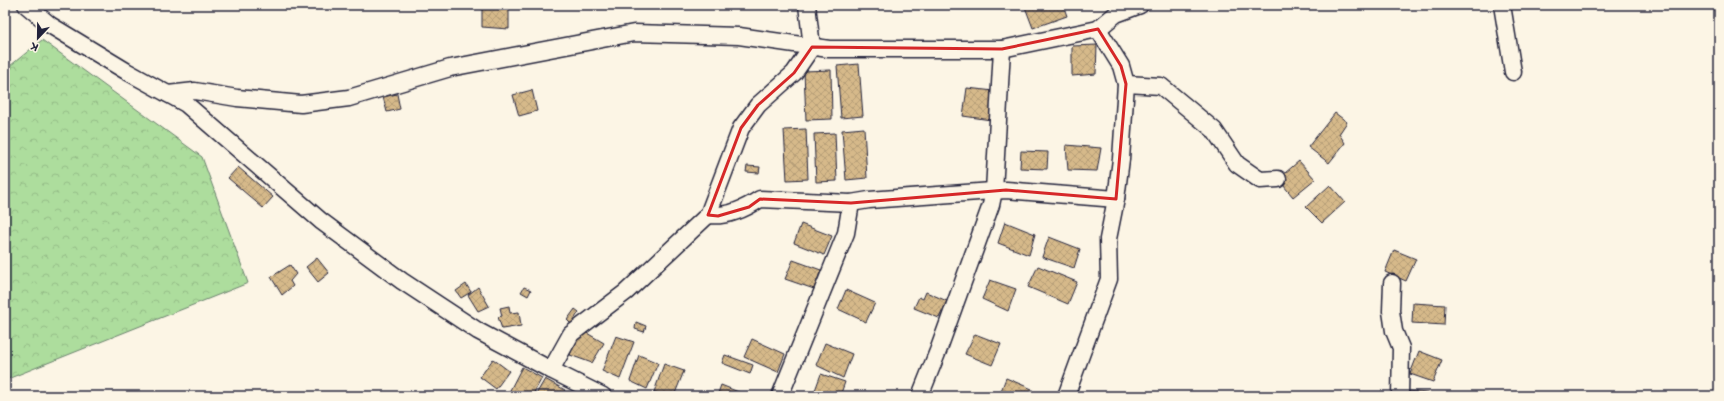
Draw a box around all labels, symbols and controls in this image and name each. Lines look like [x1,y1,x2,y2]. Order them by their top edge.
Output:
north arrow [18,18,58,58]
text: K [28,39,40,54]

